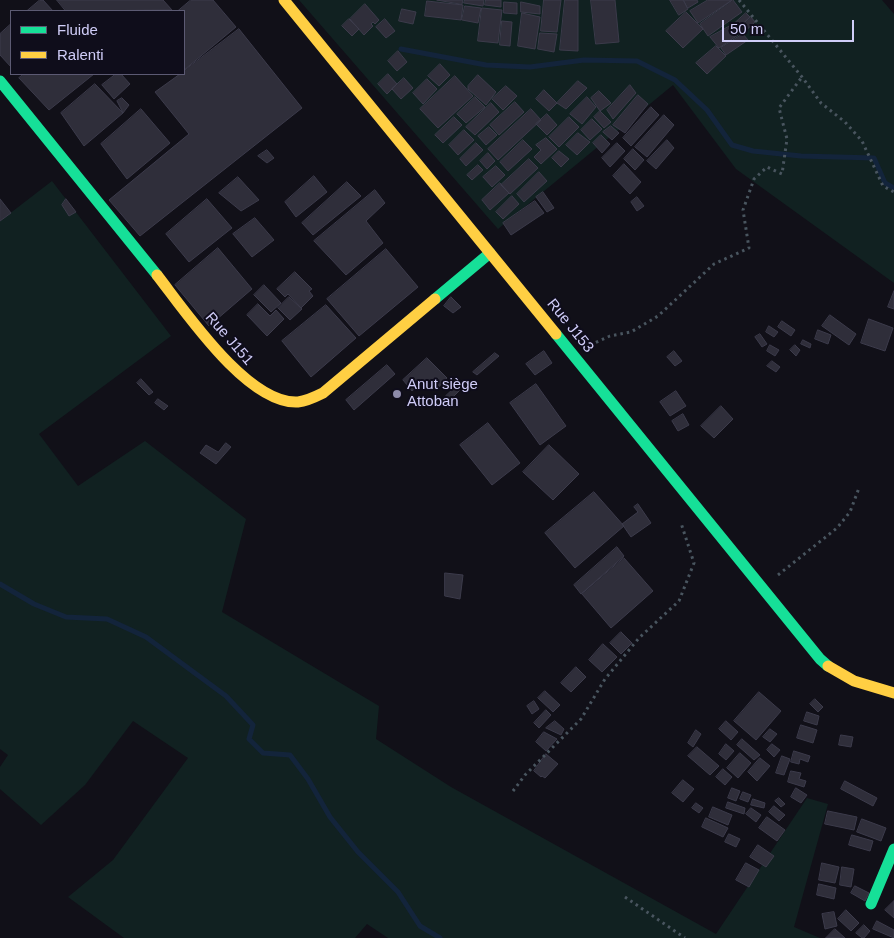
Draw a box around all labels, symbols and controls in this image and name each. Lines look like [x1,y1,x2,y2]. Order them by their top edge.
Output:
legend [10,10,185,75]
scale bar [724,10,856,42]
text: 50 m [730,20,763,37]
text: Fluide [57,21,98,38]
text: Ralenti [57,46,104,63]
street label: Rue J153 [543,295,597,357]
street label: Rue J151 [201,309,257,369]
place label: Anut siège Attoban [407,376,478,411]
marker: Anut siège Attoban [391,388,403,400]

